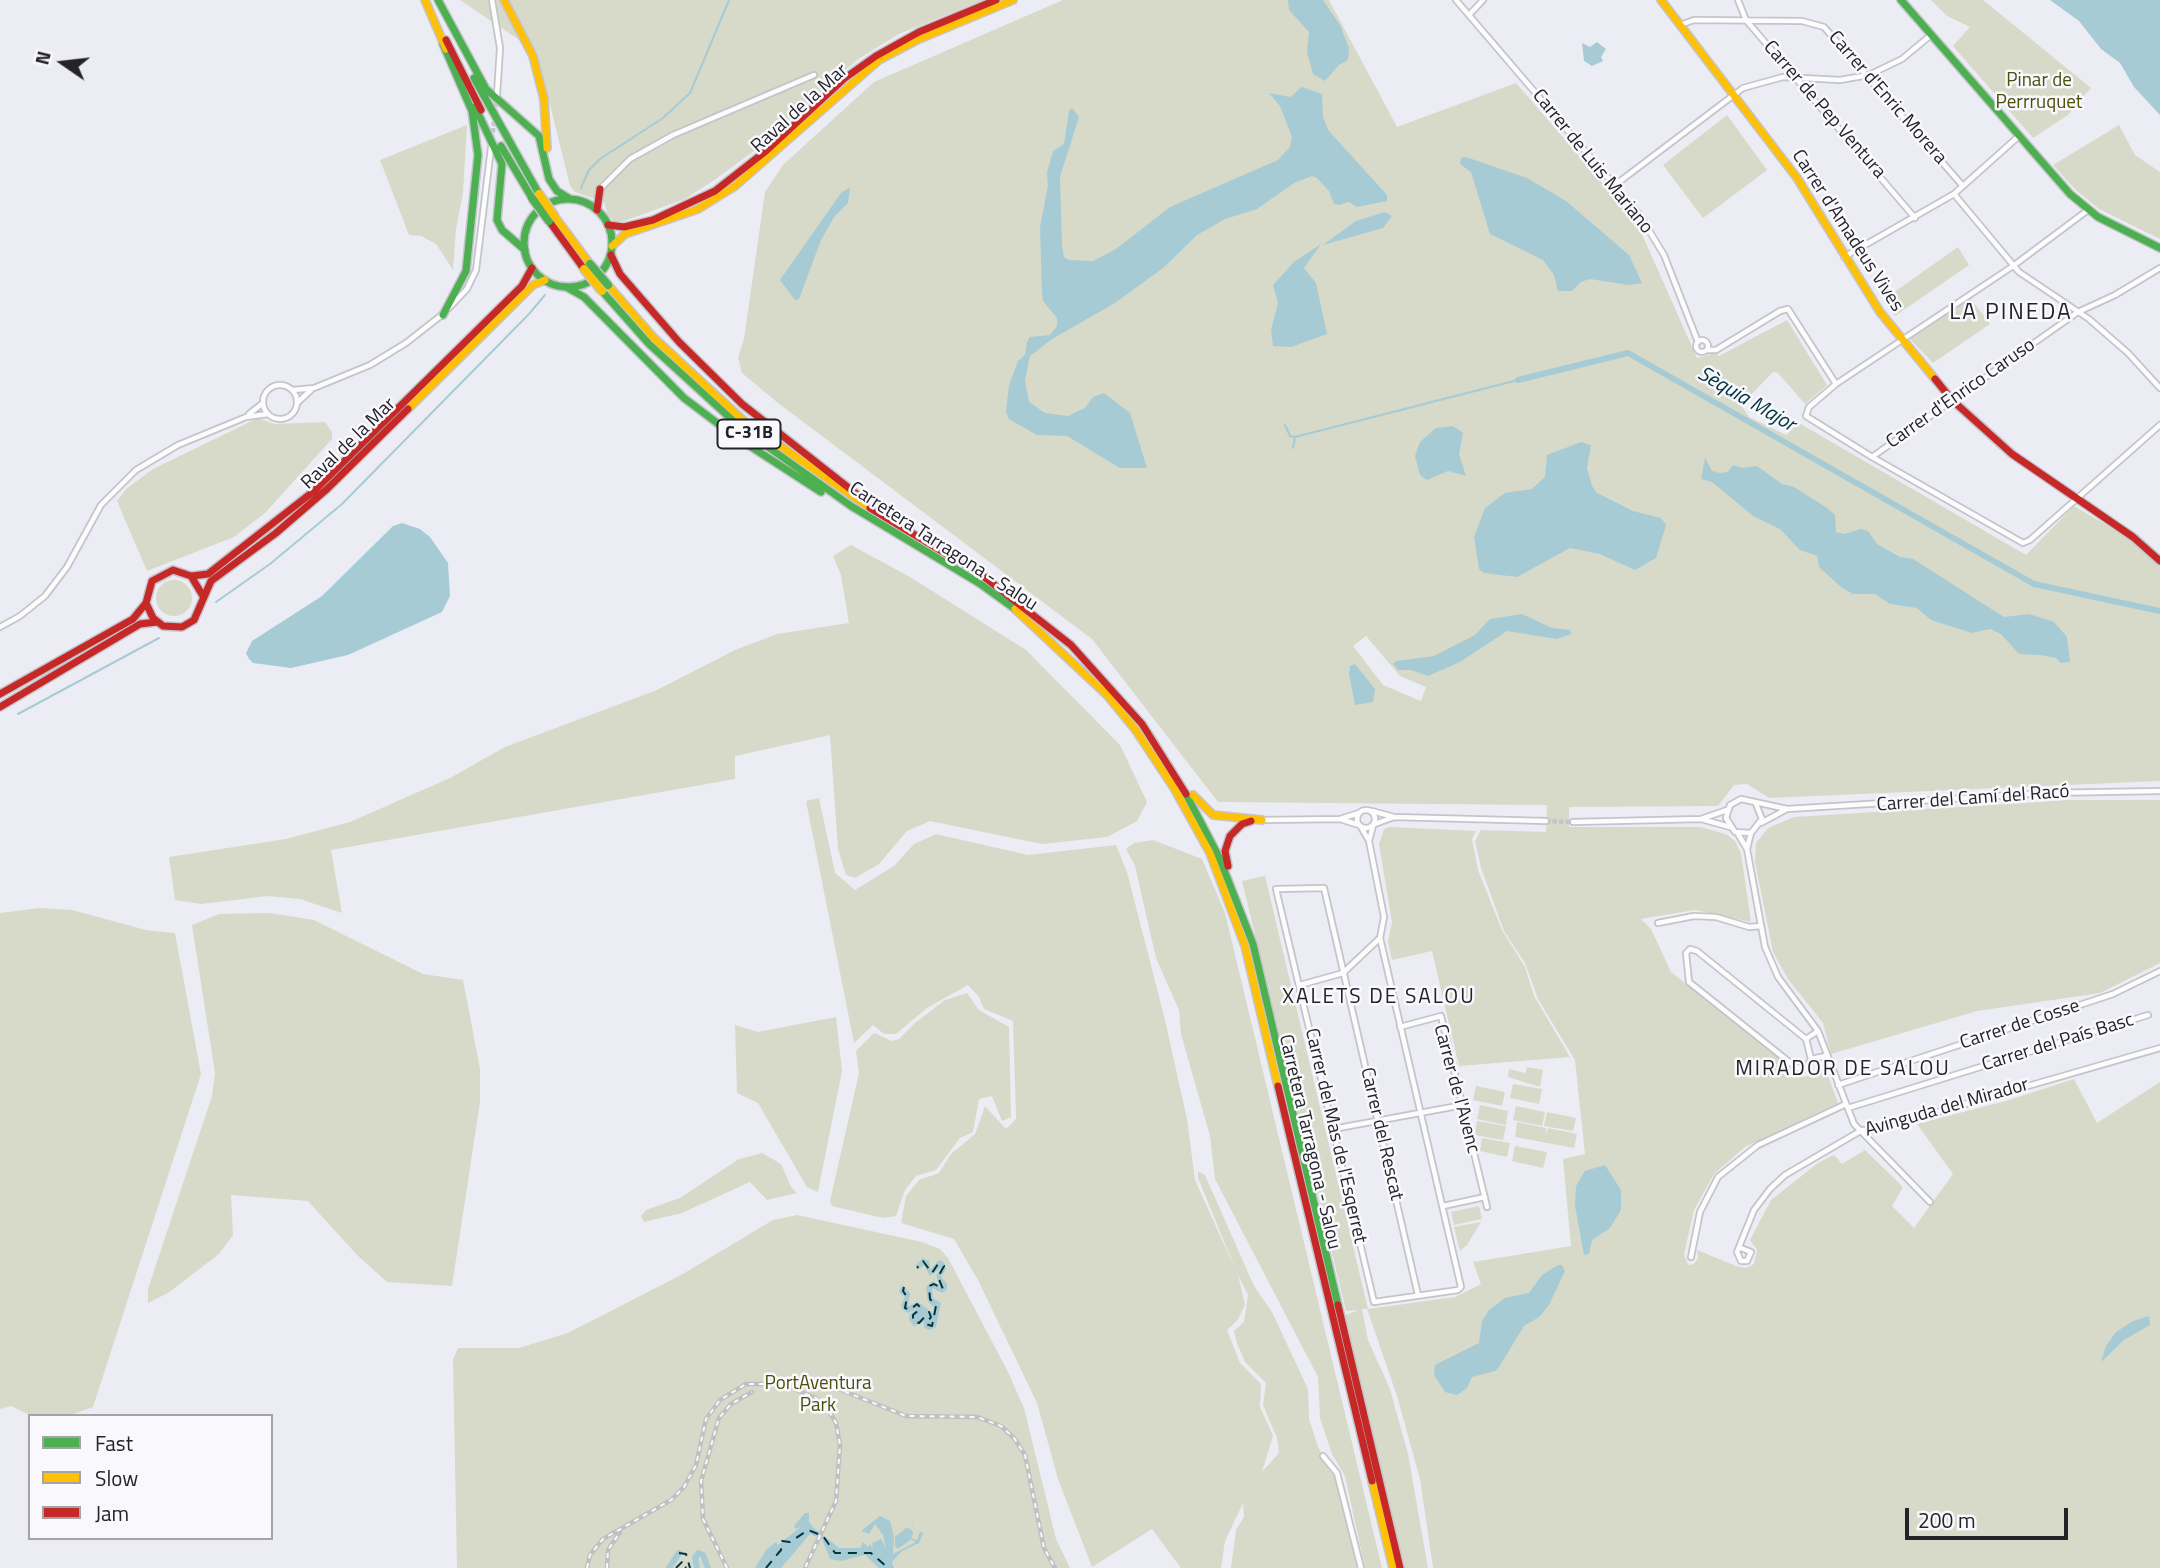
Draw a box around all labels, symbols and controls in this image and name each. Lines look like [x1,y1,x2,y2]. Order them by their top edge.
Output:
street label: Carrer d'Enric Morera [1823,27,1951,169]
north arrow [28,28,98,98]
street label: Carrer de Pep Ventura [1758,36,1890,184]
text: N [26,48,58,68]
street label: Raval de la Mar [747,60,853,158]
park label: Pinar de Perrruquet [1996,70,2082,114]
street label: Carrer de Luis Mariano [1527,85,1657,239]
street label: Carrer d'Amadeus Vives [1786,146,1908,316]
district label: LA PINEDA [1950,299,2072,327]
street label: Carrer d'Enrico Caruso [1882,334,2040,454]
water label: Sèquia Major [1693,362,1799,438]
street label: Raval de la Mar [297,393,401,495]
road number: C-31B [718,420,780,448]
street label: Carretera Tarragona - Salou [845,478,1041,616]
street label: Carrer del Camí del Racó [1876,781,2070,817]
district label: XALETS DE SALOU [1284,985,1474,1011]
street label: Carrer de Cosse [1957,995,2083,1055]
street label: Carrer del País Basc [1979,1009,2137,1077]
street label: Carrer de l'Avenc [1428,1022,1484,1156]
street label: Carrer del Mas de l'Esqerret [1299,1026,1371,1246]
street label: Carretera Tarragona - Salou [1273,1032,1345,1252]
district label: MIRADOR DE SALOU [1737,1057,1949,1083]
street label: Carrer del Rescat [1355,1065,1407,1203]
street label: Avinguda del Mirador [1863,1074,2031,1142]
park label: PortAventura Park [764,1373,872,1417]
legend [28,1414,273,1540]
text: Fast [95,1427,133,1459]
text: Slow [95,1462,138,1494]
scale bar [1908,1494,2071,1538]
text: Jam [95,1497,129,1529]
text: 200 m [1918,1504,1975,1536]

